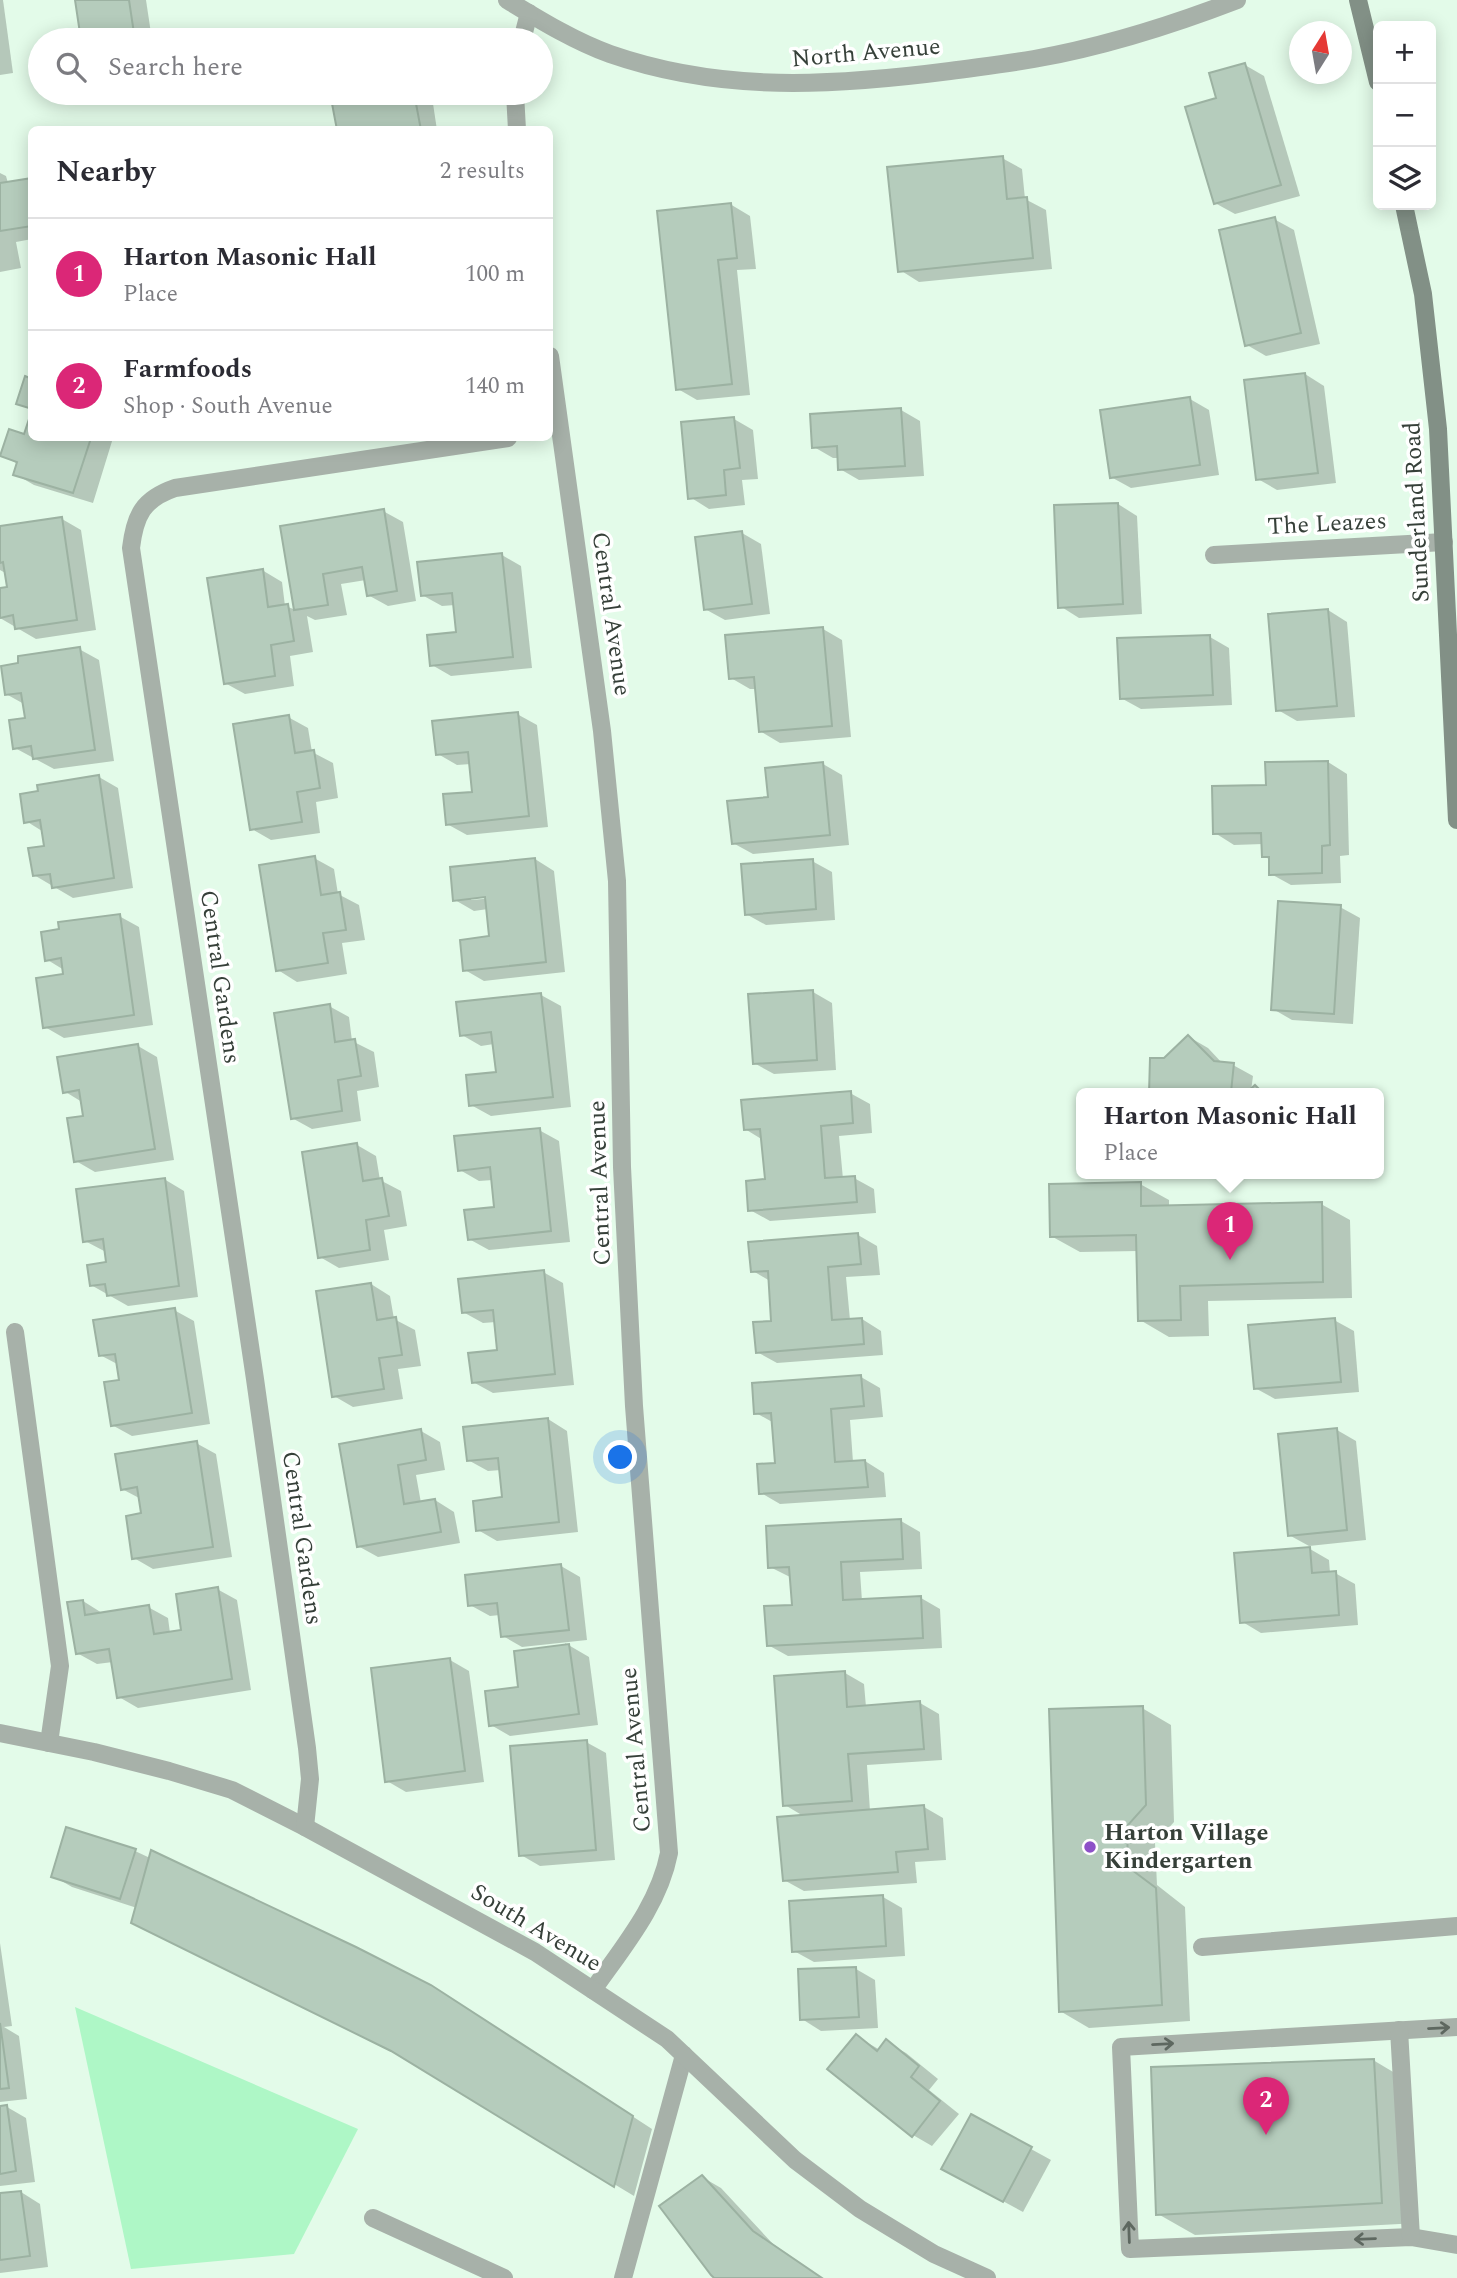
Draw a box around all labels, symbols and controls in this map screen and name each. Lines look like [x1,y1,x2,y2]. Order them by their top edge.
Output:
north arrow [1289,21,1352,84]
map controls [1373,21,1436,210]
button: + [1373,21,1436,84]
search box [28,28,553,105]
street label: North Avenue [790,29,942,77]
text: Search here [108,47,243,87]
icon: search [52,48,90,86]
button: − [1373,84,1436,147]
button: layers [1373,147,1436,210]
text: Nearby [56,149,155,195]
text: 2 results [440,154,525,189]
text: Harton Masonic Hall [123,237,376,277]
text: 1 [73,257,85,292]
text: 100 m [465,257,525,292]
text: Place [123,277,178,312]
text: Farmfoods [123,349,252,389]
text: 2 [73,369,85,404]
text: 140 m [465,369,525,404]
text: Shop · South Avenue [123,389,333,424]
street label: Sunderland Road [1394,421,1440,603]
street label: The Leazes [1266,503,1388,545]
street label: Central Avenue [582,530,640,698]
street label: Central Gardens [190,888,250,1066]
popup [1076,1088,1384,1179]
text: Harton Masonic Hall [1103,1096,1357,1136]
street label: Central Avenue [579,1100,621,1266]
text: Place [1103,1136,1158,1171]
pin: 1 [1207,1202,1253,1260]
your location [603,1440,637,1474]
street label: Central Gardens [272,1449,332,1627]
street label: Central Avenue [611,1666,661,1834]
place label: Harton Village Kindergarten [1104,1815,1268,1879]
marker: Harton Village Kindergarten [1082,1839,1098,1855]
street label: South Avenue [464,1875,608,1981]
one-way arrow [1427,2021,1450,2034]
one-way arrow [1151,2037,1174,2050]
pin: 2 [1243,2077,1289,2135]
one-way arrow [1123,2221,1136,2244]
one-way arrow [1354,2232,1377,2245]

